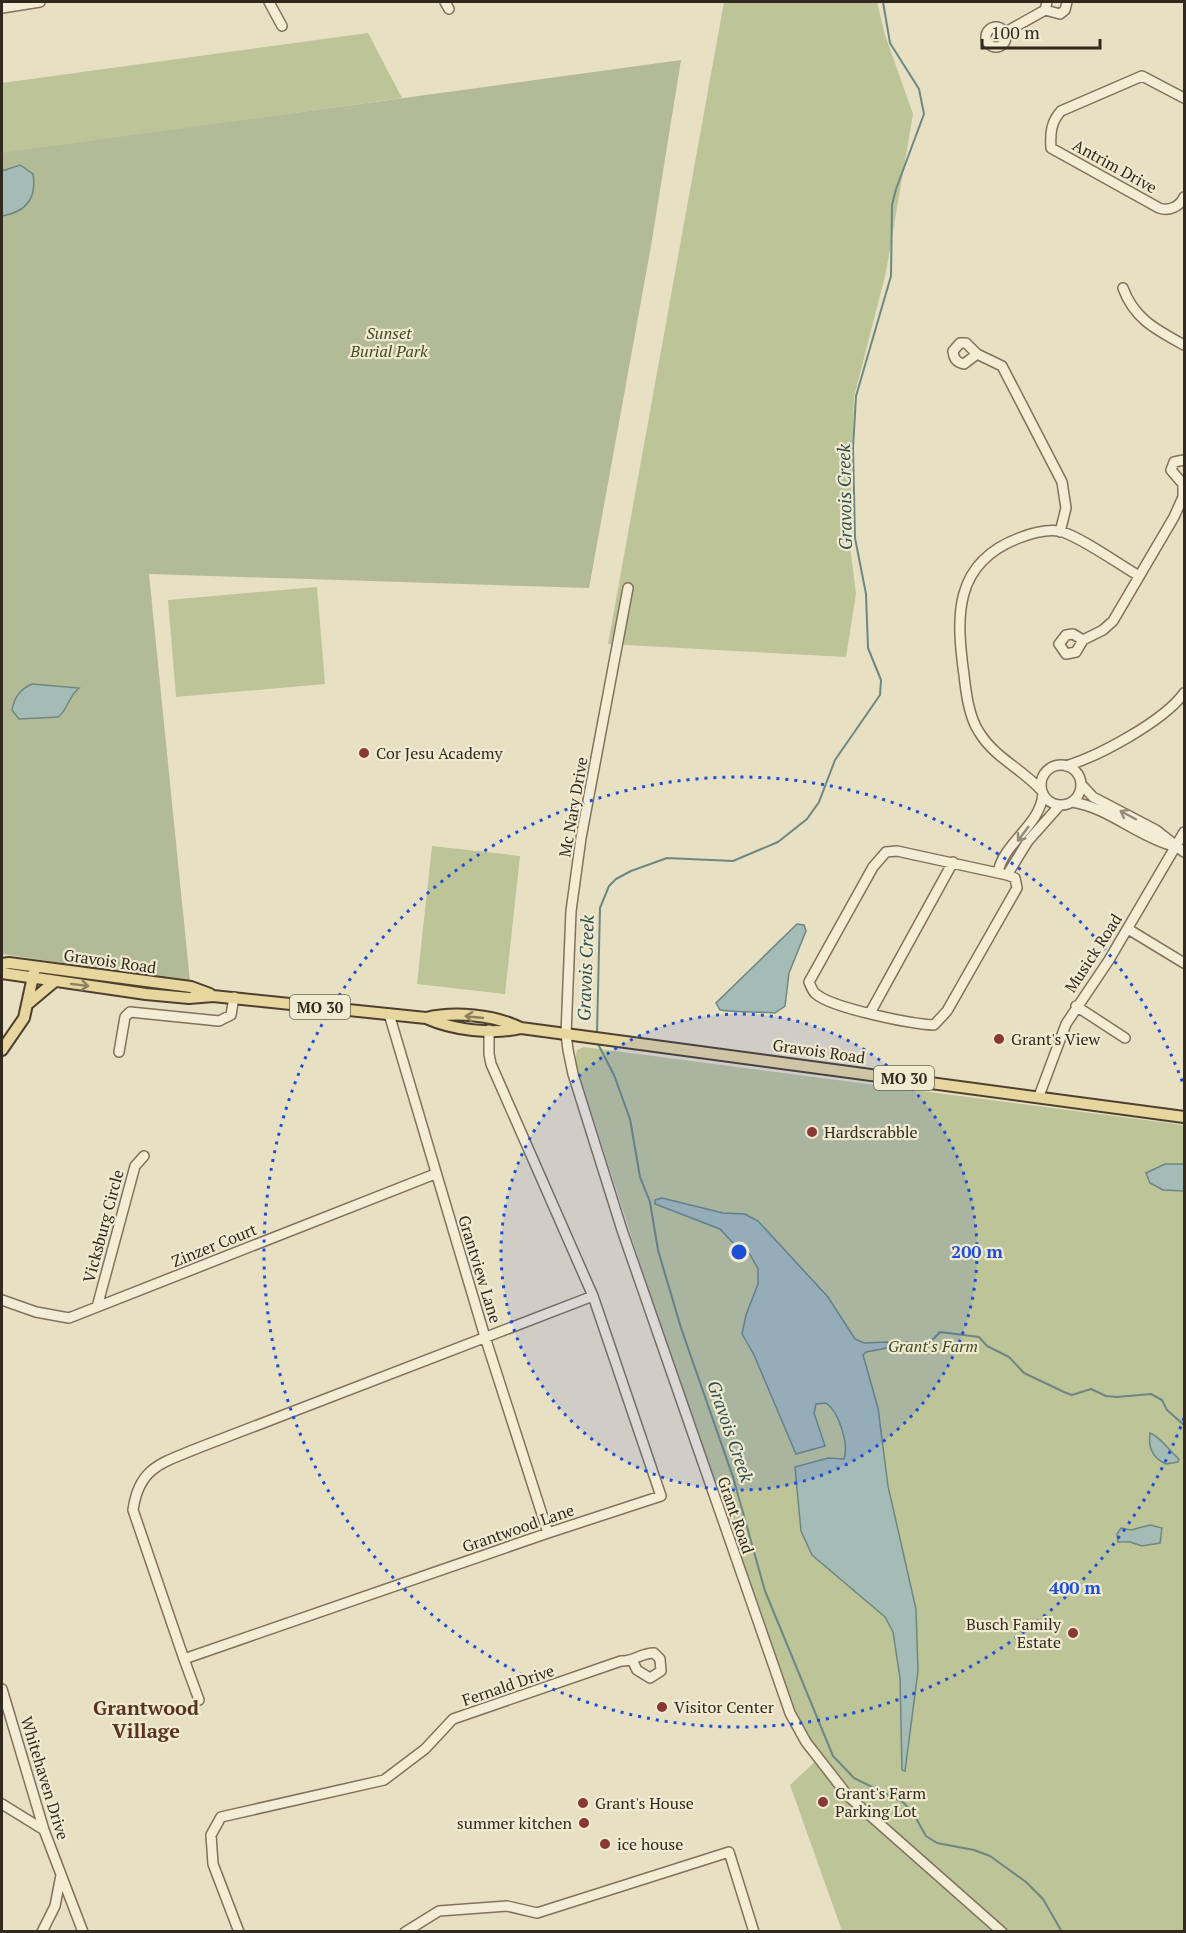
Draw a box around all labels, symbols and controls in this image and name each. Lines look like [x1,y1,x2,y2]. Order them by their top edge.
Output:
scale bar [982,12,1100,50]
text: 100 m [991,20,1040,44]
street label: Antrim Drive [1069,134,1161,198]
park label: Sunset Burial Park [349,322,428,362]
water label: Gravois Creek [831,443,857,550]
place label: Cor Jesu Academy [376,742,504,764]
marker: Cor Jesu Academy [357,746,371,760]
street label: Mc Nary Drive [553,755,593,859]
one-way arrow [1119,809,1137,821]
one-way arrow [1016,825,1029,841]
street label: Musick Road [1059,909,1127,997]
water label: Gravois Creek [571,914,599,1021]
street label: Gravois Road [62,944,158,978]
one-way arrow [69,980,89,991]
road number: MO 30 [290,995,350,1019]
one-way arrow [465,1011,485,1022]
place label: Grant's View [1011,1028,1101,1050]
marker: Grant's View [992,1032,1006,1046]
street label: Gravois Road [771,1034,867,1068]
road number: MO 30 [874,1066,934,1090]
place label: Hardscrabble [824,1121,918,1143]
marker: Hardscrabble [805,1125,819,1139]
street label: Vicksburg Circle [77,1167,129,1285]
street label: Grantview Lane [453,1212,507,1326]
street label: Zinzer Court [168,1218,260,1272]
text: 200 m [951,1239,1003,1263]
centre of rings [729,1242,749,1262]
park label: Grant's Farm [888,1335,978,1357]
water label: Gravois Creek [702,1377,760,1485]
street label: Grant Road [713,1473,760,1557]
street label: Grantwood Lane [459,1499,577,1557]
text: 400 m [1049,1575,1101,1599]
place label: Busch Family Estate [966,1613,1062,1653]
marker: Busch Family Estate [1066,1626,1080,1640]
street label: Fernald Drive [459,1659,557,1711]
district label: Grantwood Village [93,1694,199,1744]
place label: Visitor Center [674,1696,775,1718]
marker: Visitor Center [655,1700,669,1714]
street label: Whitehaven Drive [16,1714,74,1842]
place label: Grant's Farm Parking Lot [835,1782,926,1822]
place label: Grant's House [595,1792,694,1814]
marker: Grant's Farm Parking Lot [816,1795,830,1809]
marker: Grant's House [576,1796,590,1810]
place label: summer kitchen [457,1812,572,1834]
marker: summer kitchen [577,1816,591,1830]
place label: ice house [617,1833,683,1855]
marker: ice house [598,1837,612,1851]

